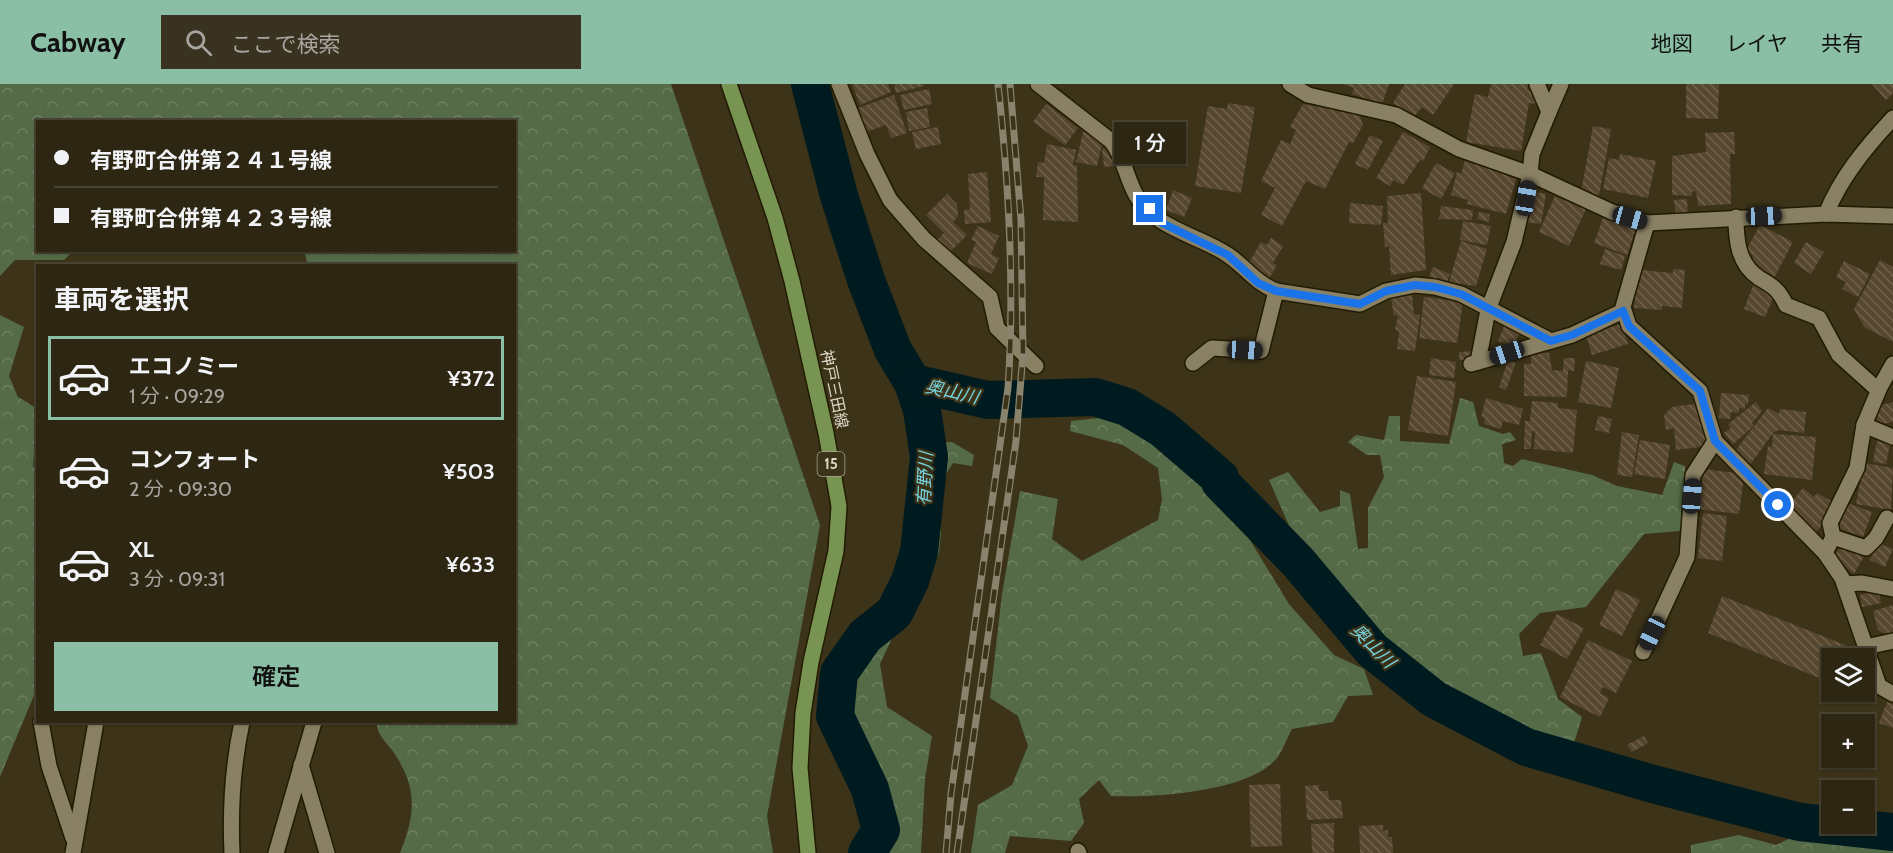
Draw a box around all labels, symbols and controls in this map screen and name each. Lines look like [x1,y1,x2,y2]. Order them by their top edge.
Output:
search box [161,15,581,69]
text: Cabway [30,25,125,59]
icon: search [182,26,215,59]
text: ここで検索 [230,31,340,58]
text: 地図 [1651,31,1693,56]
text: レイヤ [1726,31,1788,56]
text: 共有 [1821,31,1863,56]
callout: 1 分 [1114,122,1186,164]
text: 1 分 [1134,131,1166,155]
text: 有野町合併第２４１号線 [90,147,332,174]
car [1514,179,1538,217]
route end [1136,195,1163,222]
car [1610,204,1650,232]
text: 有野町合併第４２３号線 [90,205,332,232]
car [1746,206,1782,226]
text: 車両を選択 [54,283,189,316]
car [1487,339,1527,367]
car [1227,340,1263,360]
street label: 神戸三田線 [817,348,852,430]
icon: car [57,351,111,405]
text: エコノミー [129,353,239,380]
text: ¥372 [447,365,495,392]
water label: 奥山川 [923,375,983,409]
text: 1 分 · 09:29 [129,384,225,408]
icon: car [57,444,111,498]
text: コンフォート [129,446,260,473]
water label: 有野川 [913,449,938,507]
road number: 15 [818,452,844,476]
text: ¥503 [443,458,495,485]
text: 2 分 · 09:30 [129,477,232,501]
car [1682,477,1702,515]
route start [1764,491,1791,518]
text: XL [129,536,154,563]
icon: car [57,537,111,591]
text: ¥633 [446,551,495,578]
text: 3 分 · 09:31 [129,567,225,591]
car [1636,613,1668,653]
water label: 奥山川 [1346,619,1401,674]
button: 確定 [54,642,498,711]
map controls [1821,648,1875,834]
button: layers [1821,648,1875,702]
button: + [1821,714,1875,768]
button: − [1821,780,1875,834]

